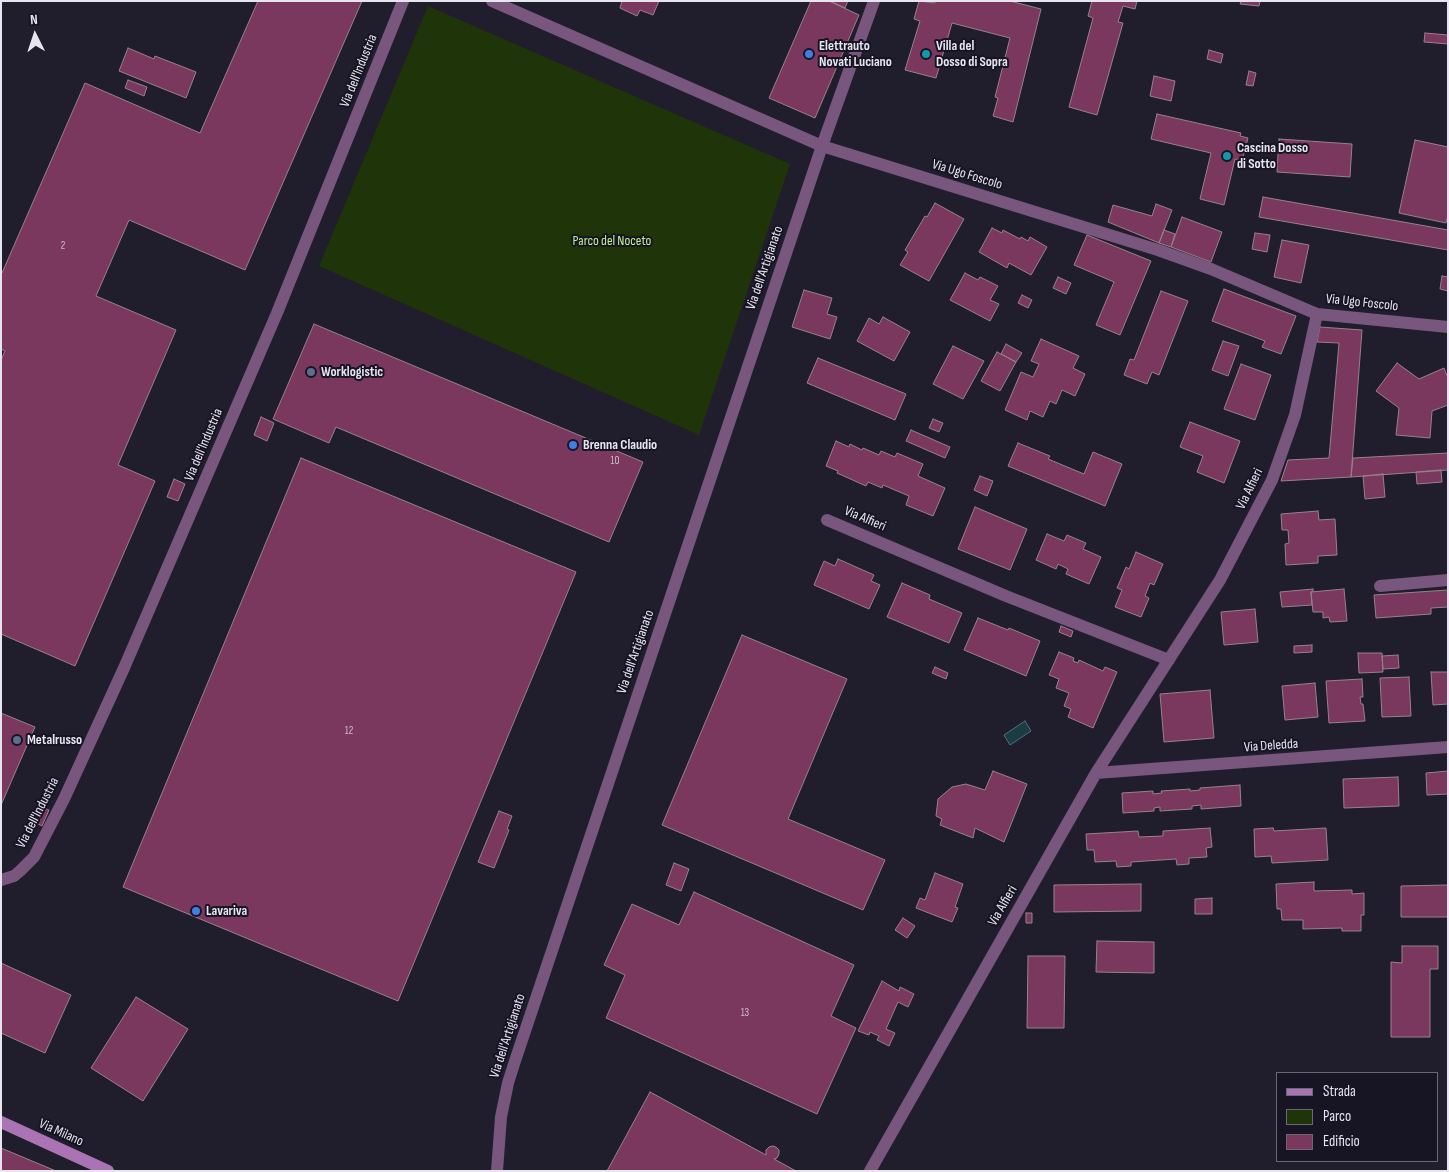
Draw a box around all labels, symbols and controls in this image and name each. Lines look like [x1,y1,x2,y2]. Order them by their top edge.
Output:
north arrow [10,10,60,60]
text: N [30,11,38,28]
street label: Via dell'Industria [337,32,381,110]
place label: Elettrauto Novati Luciano [819,38,892,70]
place label: Villa del Dosso di Sopra [936,38,1008,70]
marker: Elettrauto Novati Luciano [803,48,815,60]
marker: Villa del Dosso di Sopra [920,48,932,60]
place label: Cascina Dosso di Sotto [1237,140,1308,172]
marker: Cascina Dosso di Sotto [1221,150,1233,162]
street label: Via Ugo Foscolo [930,156,1004,194]
street label: Via dell'Artigianato [743,224,787,312]
park label: Parco del Noceto [573,233,651,249]
house number: 2 [61,239,65,253]
street label: Via Ugo Foscolo [1325,291,1399,315]
place label: Worklogistic [321,364,383,380]
marker: Worklogistic [305,366,317,378]
street label: Via dell'Industria [181,406,227,484]
place label: Brenna Claudio [583,437,657,453]
marker: Brenna Claudio [567,439,579,451]
house number: 10 [611,454,619,468]
street label: Via Alfieri [1233,466,1267,512]
street label: Via Alfieri [842,503,888,535]
street label: Via dell'Artigianato [614,608,658,696]
house number: 12 [345,724,353,738]
place label: Metalrusso [27,732,82,748]
marker: Metalrusso [11,734,23,746]
street label: Via Deledda [1243,736,1299,756]
street label: Via dell'Industria [13,775,63,851]
street label: Via Alfieri [985,883,1021,929]
place label: Lavariva [206,903,247,919]
marker: Lavariva [190,905,202,917]
street label: Via dell'Artigianato [486,992,530,1080]
house number: 13 [741,1006,749,1020]
legend [1276,1072,1439,1162]
text: Strada [1323,1082,1356,1101]
text: Parco [1323,1107,1351,1126]
street label: Via Milano [36,1116,86,1150]
text: Edificio [1323,1132,1360,1151]

